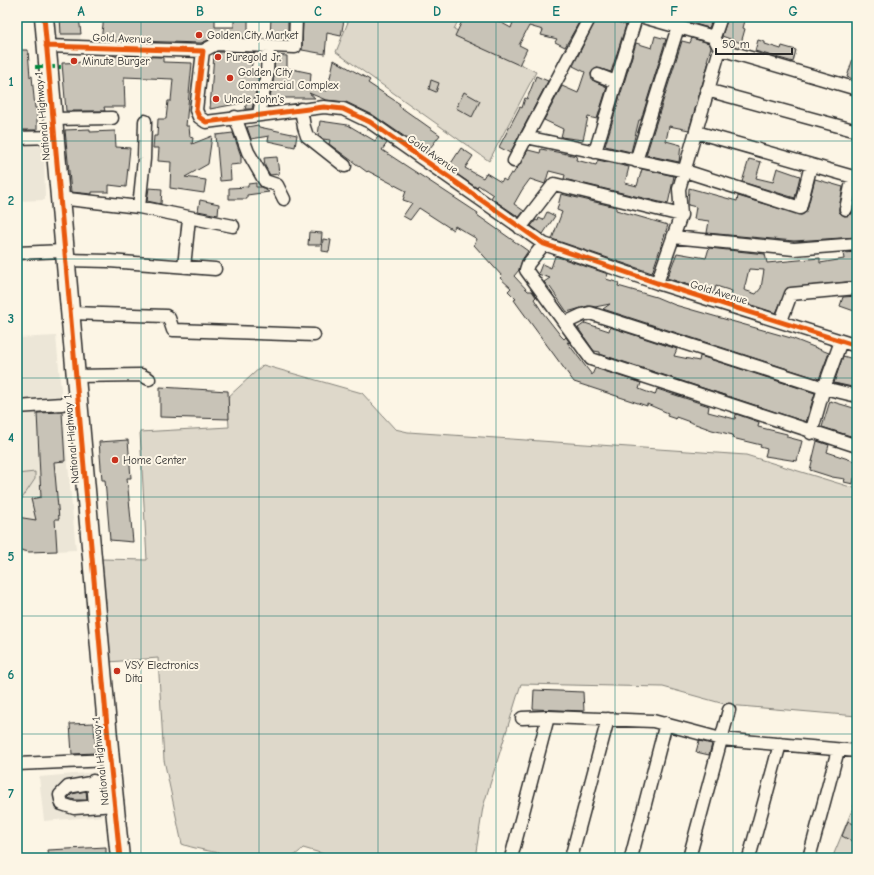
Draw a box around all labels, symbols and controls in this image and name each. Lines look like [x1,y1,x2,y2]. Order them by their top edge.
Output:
text: A [77,4,85,19]
text: B [196,4,204,19]
text: C [314,4,322,19]
text: D [433,4,441,19]
text: E [552,4,560,19]
text: F [670,4,678,19]
text: G [788,4,798,19]
place label: Golden City Market [207,29,299,42]
marker: Golden City Market [194,30,204,40]
scale bar [716,30,792,56]
street label: Gold Avenue [92,31,152,46]
text: 50 m [722,37,750,51]
place label: Puregold Jr. [226,51,281,64]
marker: Puregold Jr. [213,52,223,62]
place label: Minute Burger [82,55,150,68]
marker: Minute Burger [69,56,79,66]
place label: Golden City Commercial Complex [238,66,339,92]
street label: National Highway 1 [32,71,53,161]
marker: Golden City Commercial Complex [225,73,235,83]
text: 1 [8,74,14,89]
place label: Uncle John's [224,93,285,106]
marker: Uncle John's [211,94,221,104]
street label: Gold Avenue [405,132,461,177]
text: 2 [8,193,14,208]
street label: Gold Avenue [689,278,749,307]
text: 3 [8,311,14,326]
street label: National Highway 1 [61,394,82,484]
text: 4 [8,430,14,445]
place label: Home Center [123,454,187,467]
marker: Home Center [110,455,120,465]
text: 5 [8,549,15,564]
place label: VSY Electronics Dita [125,659,199,685]
marker: VSY Electronics Dita [112,666,122,676]
text: 6 [8,667,15,682]
street label: National Highway 1 [89,716,112,806]
text: 7 [8,786,14,801]

